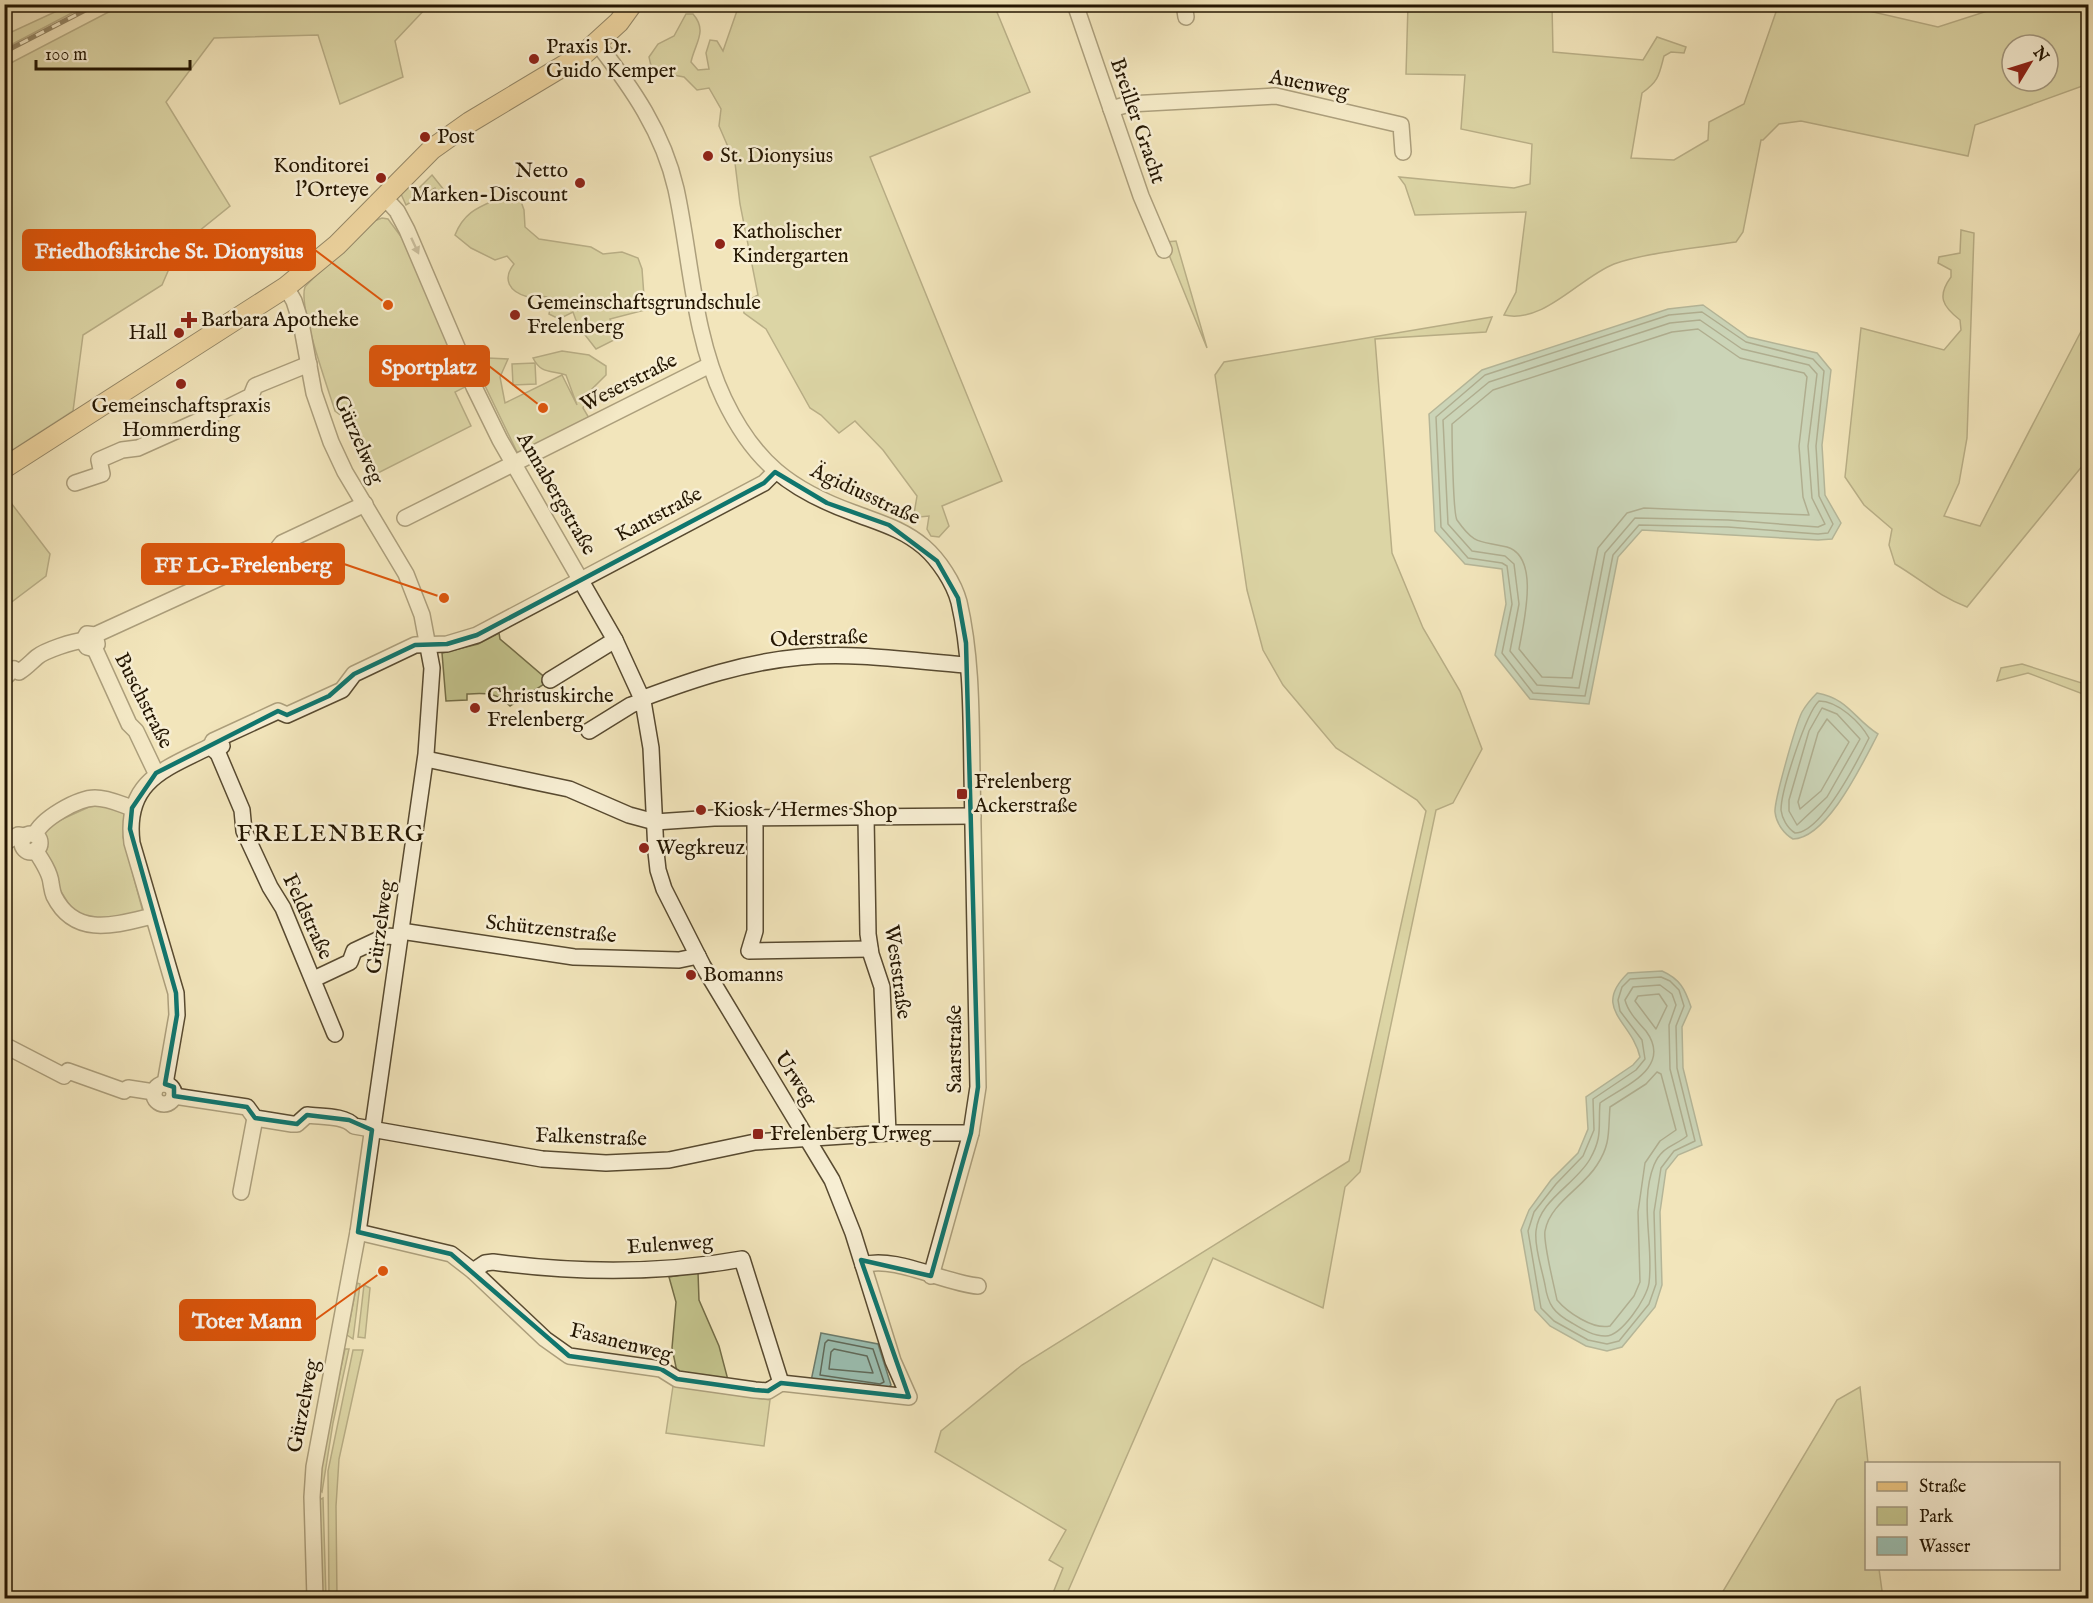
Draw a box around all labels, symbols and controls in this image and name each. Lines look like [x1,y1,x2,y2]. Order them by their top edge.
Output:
scale bar [36,33,190,71]
north arrow [2000,33,2060,93]
place label: Praxis Dr. Guido Kemper [546,34,676,85]
text: N [2027,43,2052,67]
text: 100 m [45,44,87,67]
marker: Praxis Dr. Guido Kemper [527,52,541,66]
street label: Breiller Gracht [1103,55,1171,187]
street label: Auenweg [1266,64,1352,106]
place label: Post [437,124,475,151]
marker: Post [418,130,432,144]
place label: St. Dionysius [720,143,833,170]
marker: St. Dionysius [701,149,715,163]
place label: Konditorei l'Orteye [273,153,369,204]
place label: Netto Marken-Discount [411,158,568,209]
marker: Konditorei l'Orteye [374,171,388,185]
marker: Netto Marken-Discount [573,176,587,190]
place label: Katholischer Kindergarten [732,219,849,270]
callout: Friedhofskirche St. Dionysius [23,230,315,270]
marker: Katholischer Kindergarten [713,237,727,251]
text: Friedhofskirche St. Dionysius [35,238,304,266]
one-way arrow [410,238,419,255]
place label: Gemeinschaftsgrundschule Frelenberg [527,290,761,341]
place label: Barbara Apotheke [201,307,359,334]
marker: Gemeinschaftsgrundschule Frelenberg [508,308,522,322]
marker: Barbara Apotheke [182,313,196,327]
place label: Hall [128,320,167,347]
marker: Hall [172,326,186,340]
callout: Sportplatz [370,346,489,386]
street label: Weserstraße [576,347,682,419]
text: Sportplatz [381,354,478,382]
marker: Gemeinschaftspraxis Hommerding [174,377,188,391]
street label: Gürzelweg [326,391,390,489]
place label: Gemeinschaftspraxis Hommerding [91,393,271,444]
street label: Annabergstraße [509,427,602,561]
street label: Ägidiusstraße [805,457,925,532]
street label: Kantstraße [611,481,707,549]
callout: FF LG-Frelenberg [142,544,344,584]
text: FF LG-Frelenberg [154,552,333,580]
street label: Oderstraße [770,624,869,654]
street label: Buschstraße [107,648,179,754]
place label: Christuskirche Frelenberg [487,683,614,734]
marker: Christuskirche Frelenberg [468,701,482,715]
place label: Frelenberg Ackerstraße [973,769,1078,820]
marker: Frelenberg Ackerstraße [955,787,969,801]
place label: Kiosk / Hermes Shop [713,797,897,824]
marker: Kiosk / Hermes Shop [694,803,708,817]
district label: FRELENBERG [237,819,425,850]
place label: Wegkreuz [656,835,745,862]
marker: Wegkreuz [637,841,651,855]
street label: Feldstraße [275,870,339,965]
street label: Gürzelweg [361,878,401,976]
street label: Schützenstraße [484,910,618,950]
street label: Weststraße [877,923,917,1021]
place label: Bomanns [703,962,783,989]
marker: Bomanns [684,968,698,982]
street label: Saarstraße [942,1004,969,1093]
street label: Urweg [767,1047,823,1112]
place label: Frelenberg Urweg [770,1121,932,1148]
street label: Falkenstraße [535,1123,648,1153]
marker: Frelenberg Urweg [751,1127,765,1141]
street label: Eulenweg [626,1228,715,1261]
callout: Toter Mann [180,1300,315,1340]
text: Toter Mann [191,1308,302,1336]
street label: Fasanenweg [567,1317,676,1369]
street label: Gürzelweg [282,1356,326,1455]
legend [1865,1462,2060,1570]
text: Straße [1919,1476,1966,1499]
text: Park [1919,1506,1954,1529]
text: Wasser [1919,1536,1971,1559]

